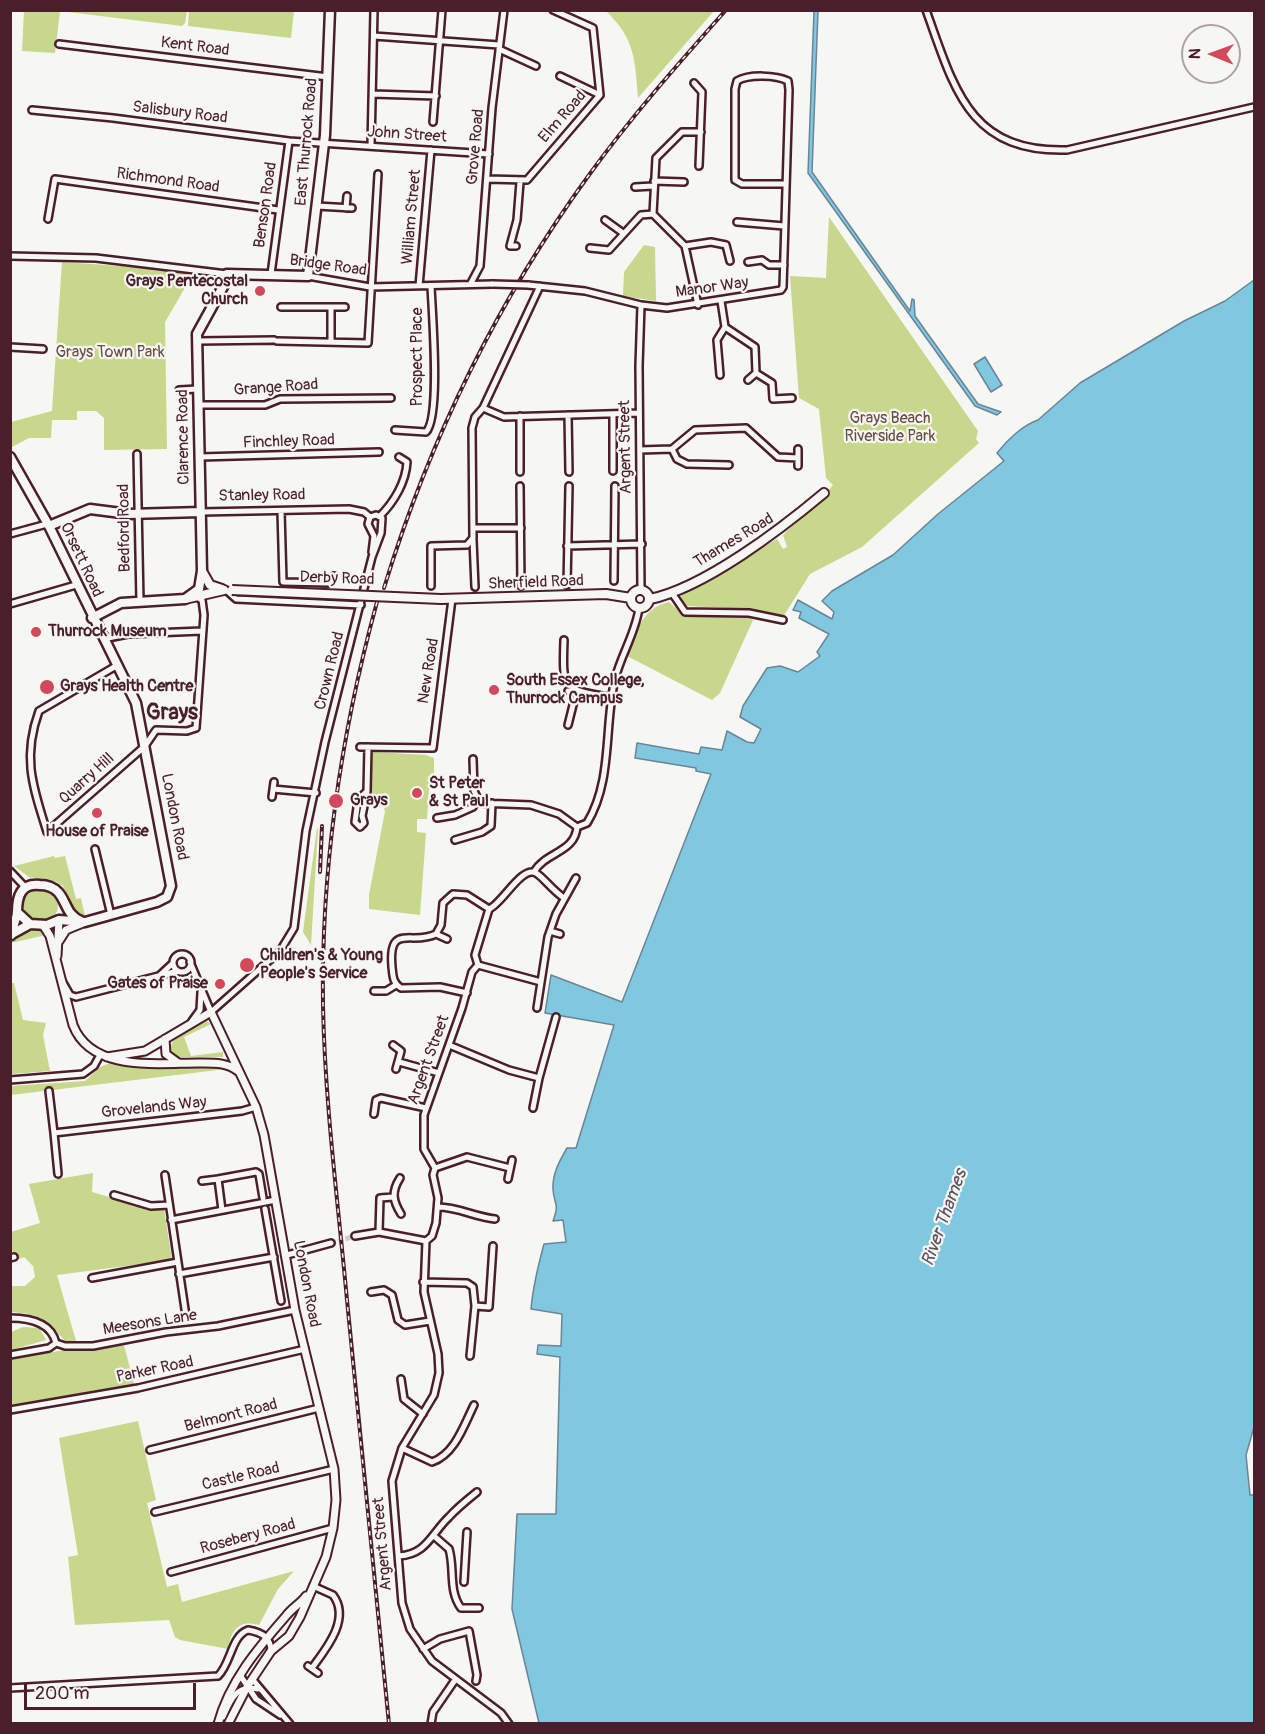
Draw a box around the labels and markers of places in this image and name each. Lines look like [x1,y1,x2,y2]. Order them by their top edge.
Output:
place label: Grays Pentecostal Church [126,272,248,310]
marker: Grays Pentecostal Church [253,284,267,298]
place label: Thurrock Museum [48,622,167,642]
marker: Thurrock Museum [29,625,43,639]
place label: South Essex College, Thurrock Campus [506,671,645,709]
place label: Grays Health Centre [60,677,193,697]
marker: Grays Health Centre [38,678,56,696]
marker: South Essex College, Thurrock Campus [487,683,501,697]
place label: St Peter & St Paul [429,774,489,812]
marker: St Peter & St Paul [410,786,424,800]
place label: Grays [350,791,388,811]
marker: Grays [327,792,345,810]
marker: House of Praise [90,806,104,820]
place label: House of Praise [45,822,149,842]
place label: Children's & Young People's Service [260,946,383,984]
marker: Children's & Young People's Service [238,956,256,974]
place label: Gates of Praise [107,974,208,994]
marker: Gates of Praise [213,977,227,991]

